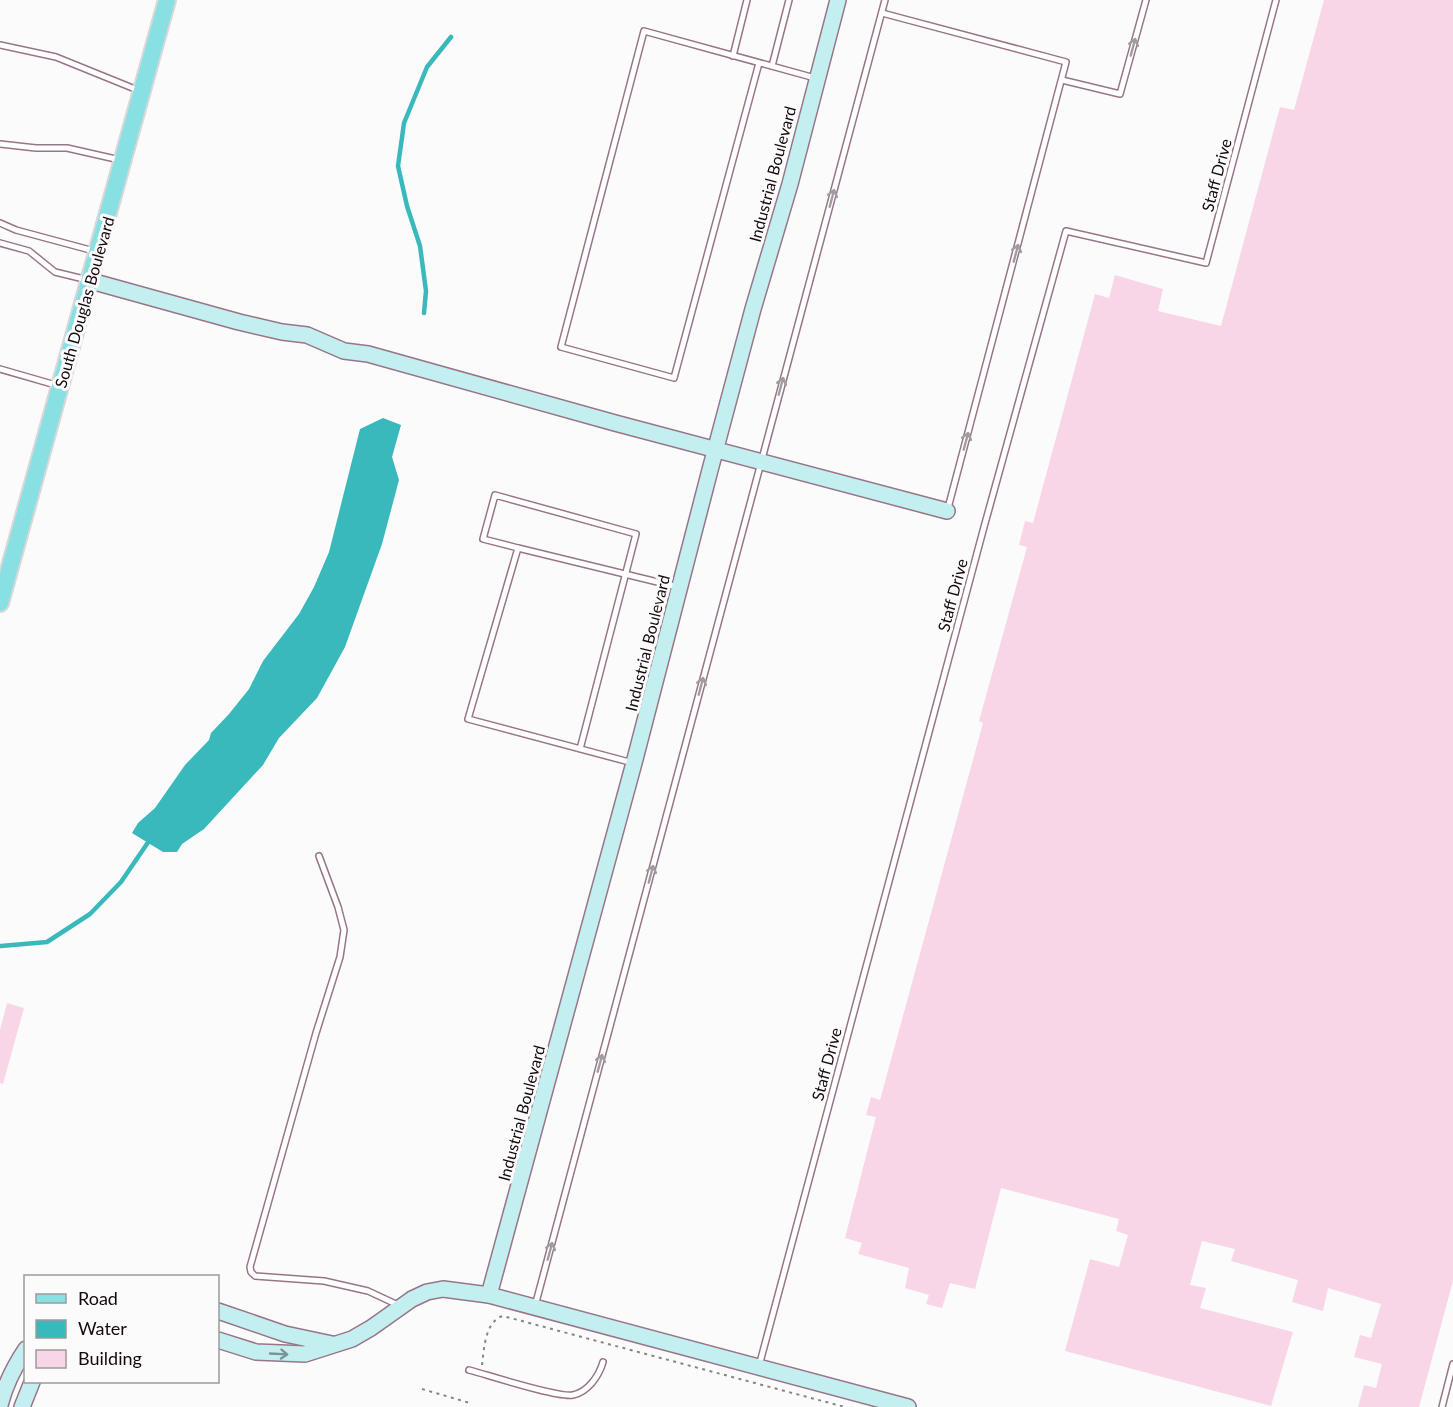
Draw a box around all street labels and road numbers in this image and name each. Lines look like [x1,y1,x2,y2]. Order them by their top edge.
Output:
street label: Industrial Boulevard [745,104,799,244]
street label: Staff Drive [1197,137,1235,213]
street label: South Douglas Boulevard [50,214,118,390]
street label: Staff Drive [933,557,971,633]
street label: Industrial Boulevard [621,573,673,713]
street label: Staff Drive [807,1026,845,1102]
street label: Industrial Boulevard [494,1043,548,1183]

